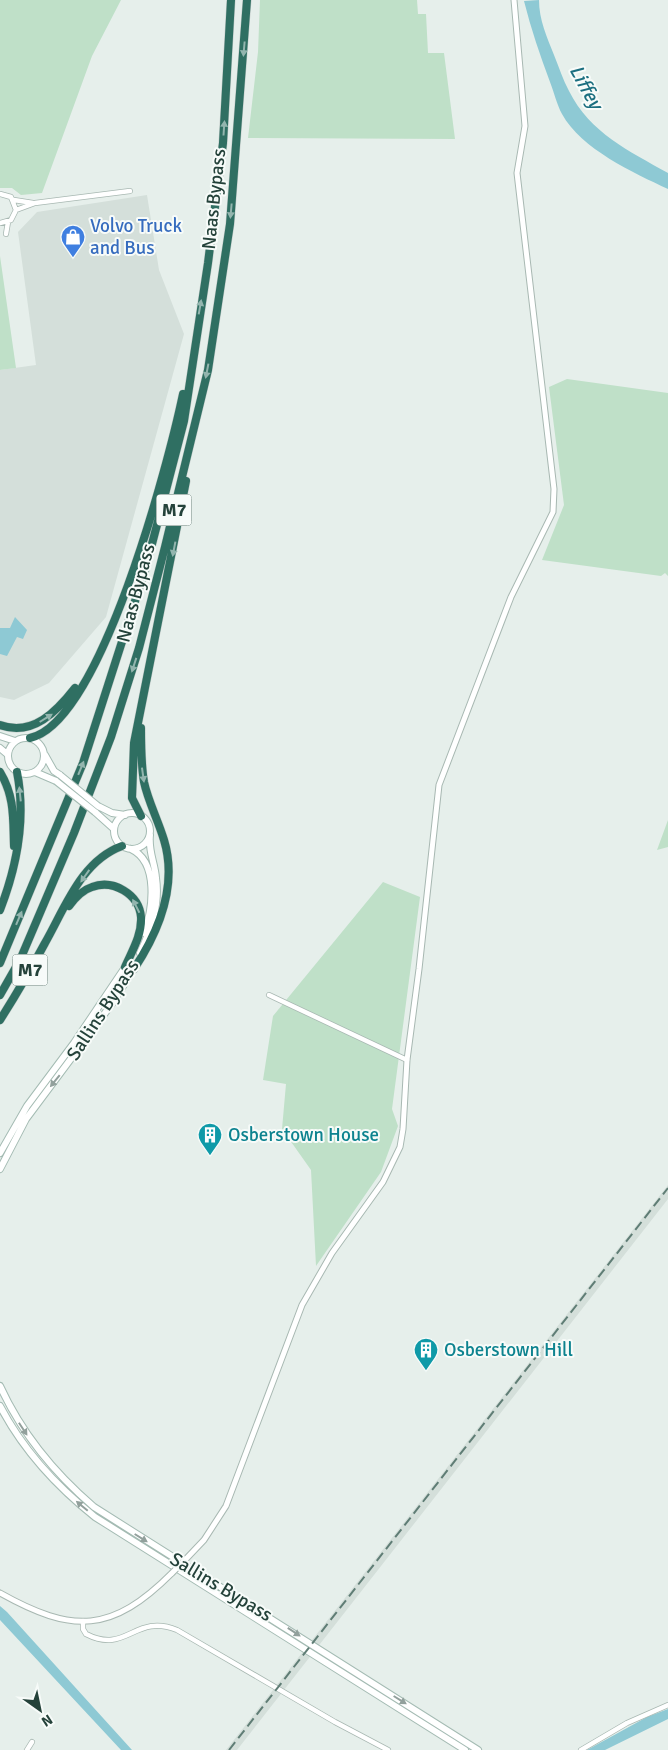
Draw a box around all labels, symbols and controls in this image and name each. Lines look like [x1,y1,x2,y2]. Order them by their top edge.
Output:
one-way arrow [239,41,247,57]
water label: Liffey [564,60,610,116]
one-way arrow [220,120,228,136]
street label: Naas Bypass [197,147,231,251]
one-way arrow [227,203,235,219]
place label: Volvo Truck and Bus [90,214,182,260]
shop icon: Volvo Truck and Bus [60,224,86,258]
one-way arrow [197,298,205,314]
one-way arrow [203,364,211,380]
road number: M7 [156,494,192,526]
street label: Naas Bypass [111,541,161,645]
one-way arrow [169,541,177,557]
one-way arrow [130,657,137,672]
one-way arrow [40,713,53,722]
one-way arrow [78,761,86,775]
one-way arrow [139,767,147,783]
one-way arrow [16,785,24,801]
one-way arrow [80,869,90,883]
one-way arrow [132,898,140,913]
one-way arrow [15,910,23,925]
road number: M7 [12,954,48,986]
street label: Sallins Bypass [61,955,145,1065]
one-way arrow [50,1074,61,1087]
building icon: Osberstown House [197,1122,223,1156]
place label: Osberstown House [228,1123,379,1147]
building icon: Osberstown Hill [413,1337,439,1371]
place label: Osberstown Hill [444,1338,573,1362]
one-way arrow [18,1422,27,1435]
one-way arrow [75,1501,88,1512]
one-way arrow [134,1533,147,1542]
street label: Sallins Bypass [165,1547,277,1627]
one-way arrow [287,1627,301,1637]
north arrow [15,1685,65,1735]
one-way arrow [394,1695,407,1705]
text: N [38,1711,56,1730]

